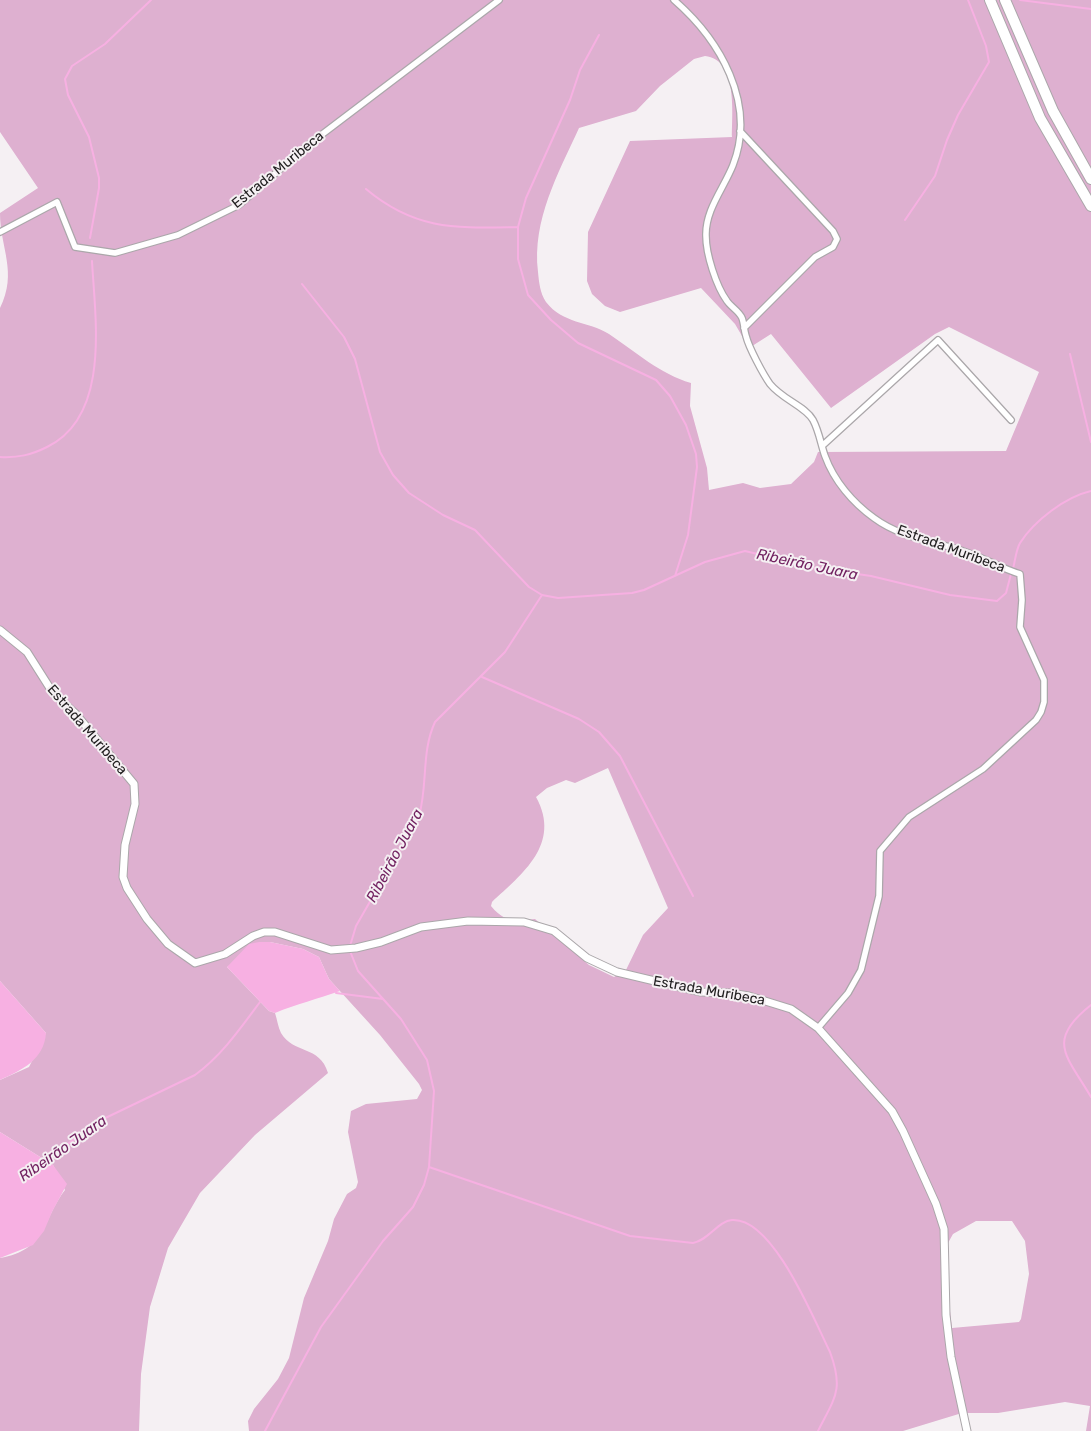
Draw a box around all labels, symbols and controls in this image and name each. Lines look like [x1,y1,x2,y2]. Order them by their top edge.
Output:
street label: Estrada Muribeca [229,128,327,212]
street label: Estrada Muribeca [895,522,1007,576]
water label: Ribeirão Juara [755,545,859,585]
street label: Estrada Muribeca [43,682,131,778]
water label: Ribeirão Juara [363,806,427,906]
street label: Estrada Muribeca [652,973,766,1009]
water label: Ribeirão Juara [16,1112,110,1186]

